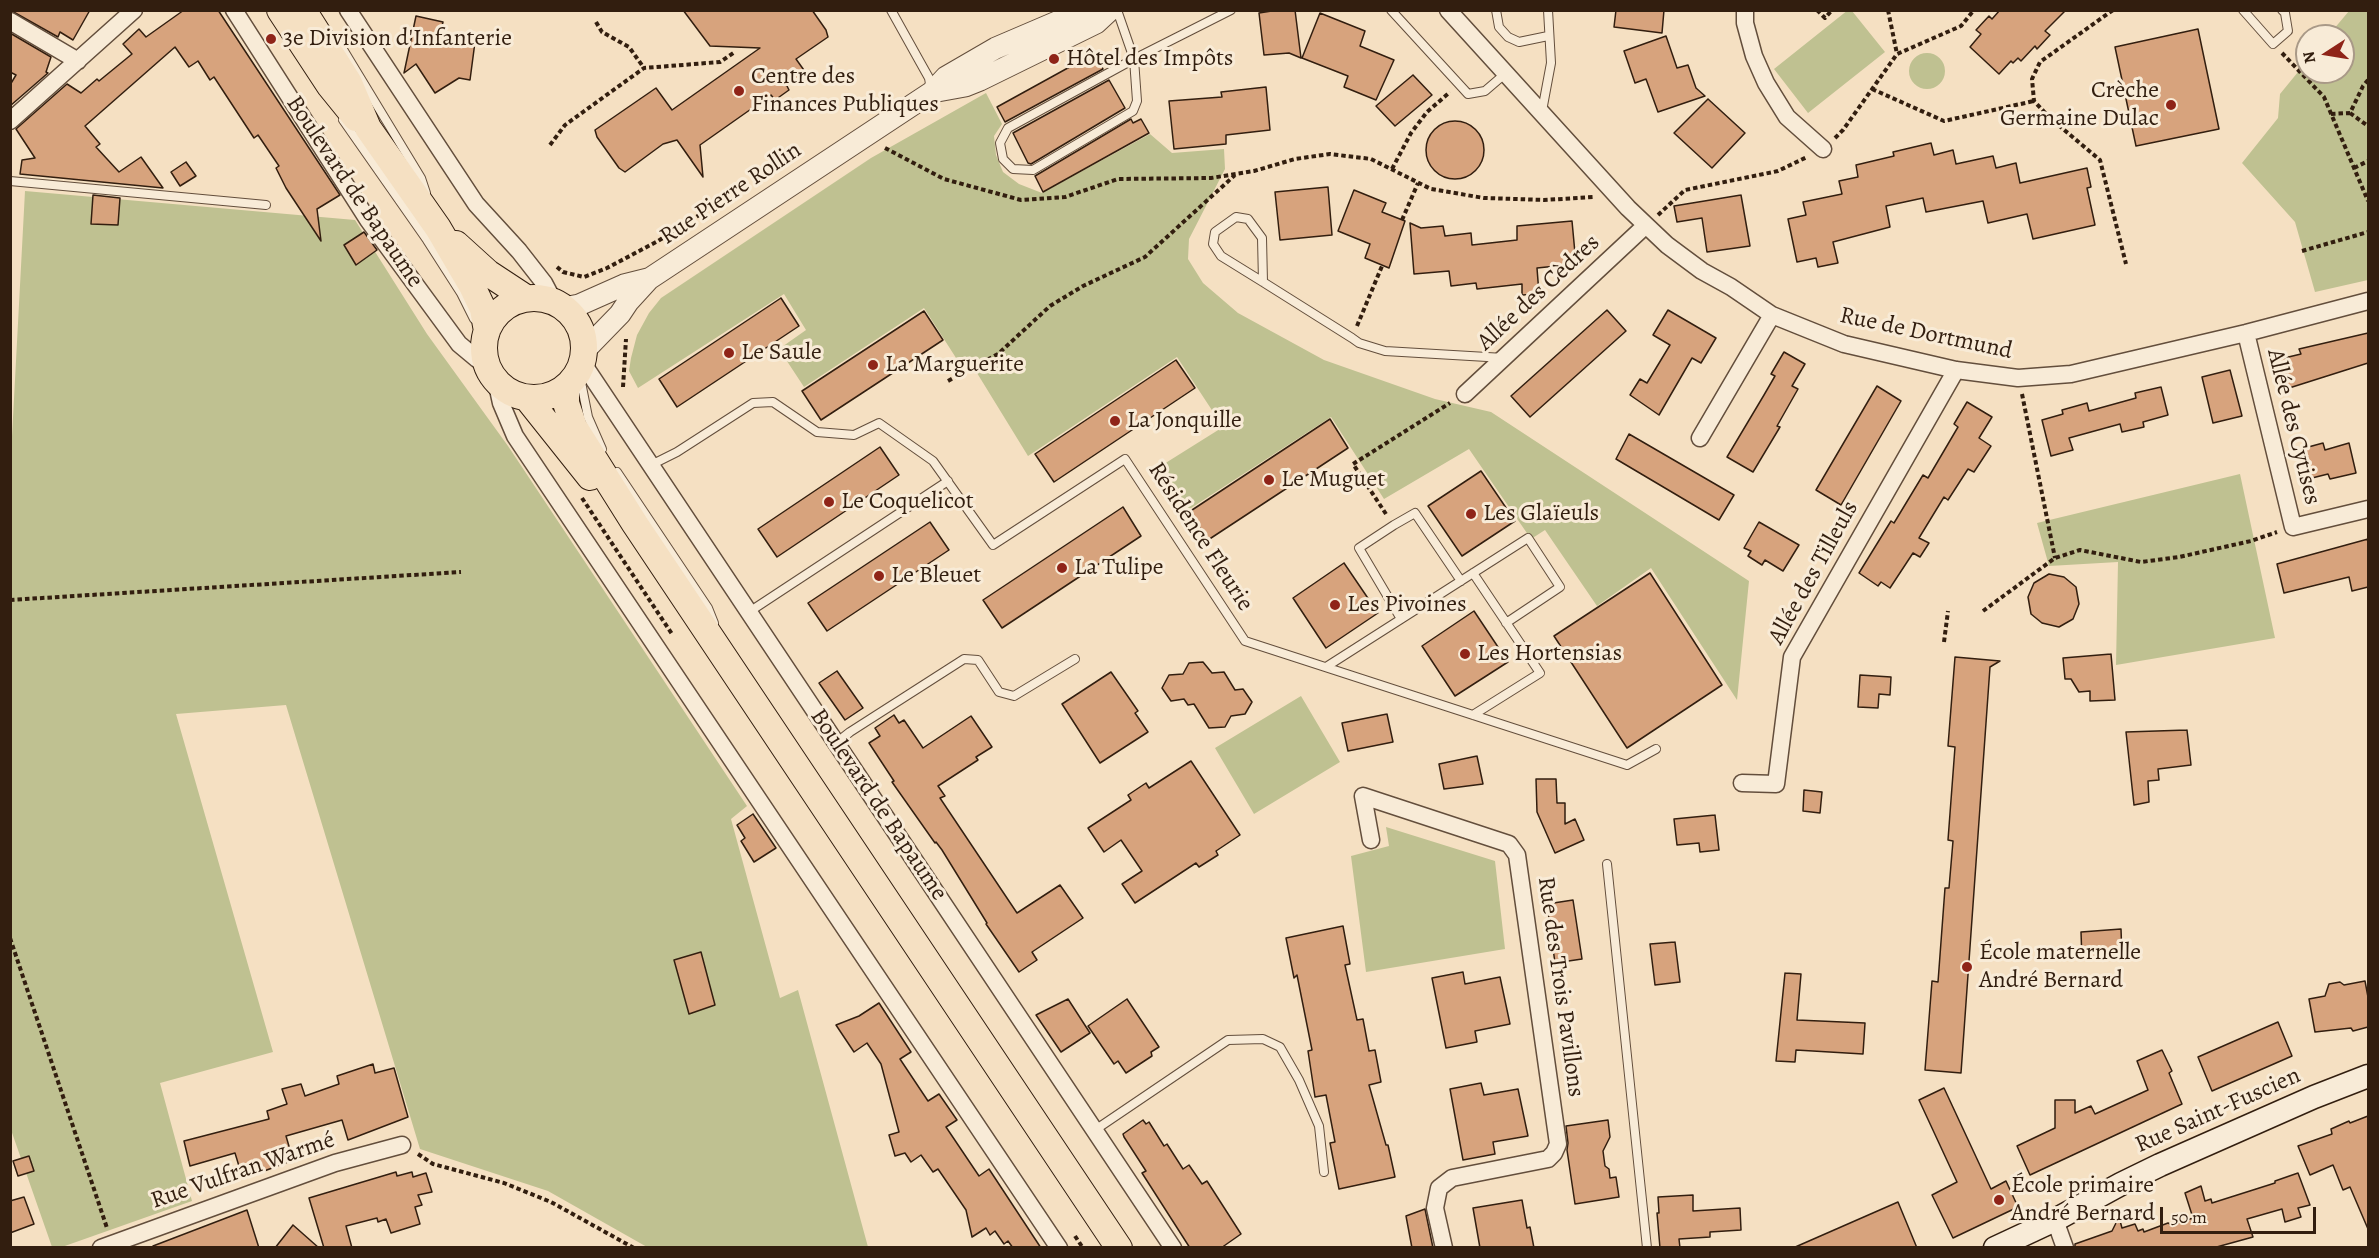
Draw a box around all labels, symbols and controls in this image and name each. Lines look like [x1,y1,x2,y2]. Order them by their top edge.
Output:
north arrow [2295,24,2355,84]
place label: 3e Division d'Infanterie [283,25,512,53]
marker: 3e Division d'Infanterie [264,32,278,46]
place label: Hôtel des Impôts [1066,45,1233,73]
text: N [2297,49,2321,65]
marker: Hôtel des Impôts [1047,52,1061,66]
place label: Centre des Finances Publiques [751,63,939,119]
place label: Crèche Germaine Dulac [2000,77,2159,133]
marker: Centre des Finances Publiques [732,84,746,98]
street label: Boulevard de Bapaume [279,91,429,293]
marker: Crèche Germaine Dulac [2164,98,2178,112]
street label: Rue Pierre Rollin [655,136,807,252]
street label: Allée des Cèdres [1472,229,1606,357]
street label: Rue de Dortmund [1837,302,2015,366]
place label: Le Saule [741,339,822,367]
marker: Le Saule [722,346,736,360]
street label: Allée des Cytises [2260,346,2326,508]
place label: La Marguerite [885,351,1024,379]
marker: La Marguerite [866,358,880,372]
place label: La Jonquille [1127,407,1242,435]
marker: La Jonquille [1108,414,1122,428]
street label: Résidence Fleurie [1141,457,1259,617]
place label: Le Muguet [1281,466,1385,494]
marker: Le Muguet [1262,473,1276,487]
place label: Le Coquelicot [841,488,974,516]
marker: Le Coquelicot [822,495,836,509]
street label: Allée des Tilleuls [1763,496,1865,650]
place label: Les Glaïeuls [1483,500,1599,528]
marker: Les Glaïeuls [1464,507,1478,521]
place label: La Tulipe [1074,554,1164,582]
marker: La Tulipe [1055,561,1069,575]
place label: Le Bleuet [891,562,981,590]
marker: Le Bleuet [872,569,886,583]
place label: Les Pivoines [1347,591,1467,619]
marker: Les Pivoines [1328,598,1342,612]
place label: Les Hortensias [1477,640,1622,668]
marker: Les Hortensias [1458,647,1472,661]
street label: Boulevard de Bapaume [803,704,953,906]
street label: Rue des Trois Pavillons [1530,875,1590,1099]
place label: École maternelle André Bernard [1979,939,2141,995]
marker: École maternelle André Bernard [1960,960,1974,974]
street label: Rue Saint-Fuscien [2131,1062,2305,1160]
street label: Rue Vulfran Warmé [147,1126,339,1216]
place label: École primaire André Bernard [2011,1172,2155,1228]
marker: École primaire André Bernard [1992,1193,2006,1207]
scale bar [2163,1195,2319,1233]
text: 50 m [2171,1205,2207,1229]

